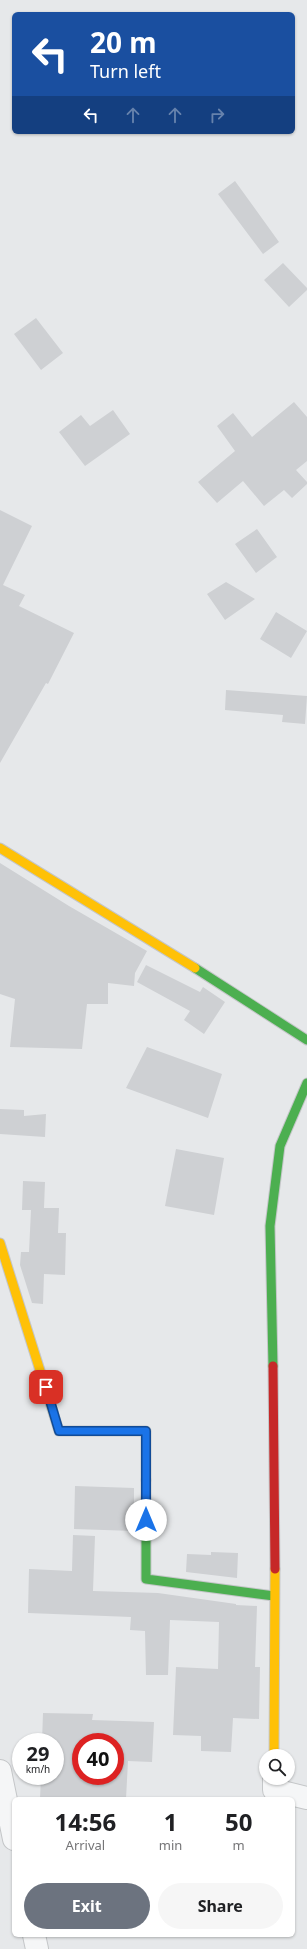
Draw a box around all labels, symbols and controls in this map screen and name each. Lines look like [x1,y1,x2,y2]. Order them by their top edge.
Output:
text: 20 m [90,23,157,61]
icon: left [24,28,76,80]
text: Turn left [90,59,161,83]
icon: left [80,104,102,126]
icon: ahead [122,104,144,126]
icon: ahead [164,104,186,126]
icon: right [206,104,228,126]
pin [29,1370,63,1404]
icon: arrive [35,1376,57,1398]
position arrow [125,1499,167,1541]
speed limit sign: 40 [72,1733,124,1785]
text: 29 [27,1740,49,1767]
map controls [259,1749,295,1785]
button: search [259,1749,295,1785]
text: km/h [26,1762,50,1776]
text: 14:56 [55,1805,116,1838]
text: 1 [164,1805,177,1838]
text: 50 [225,1805,252,1838]
text: Arrival [66,1836,105,1854]
text: min [159,1836,182,1854]
text: m [233,1836,245,1854]
button: Exit [24,1883,150,1929]
button: Share [158,1883,283,1929]

